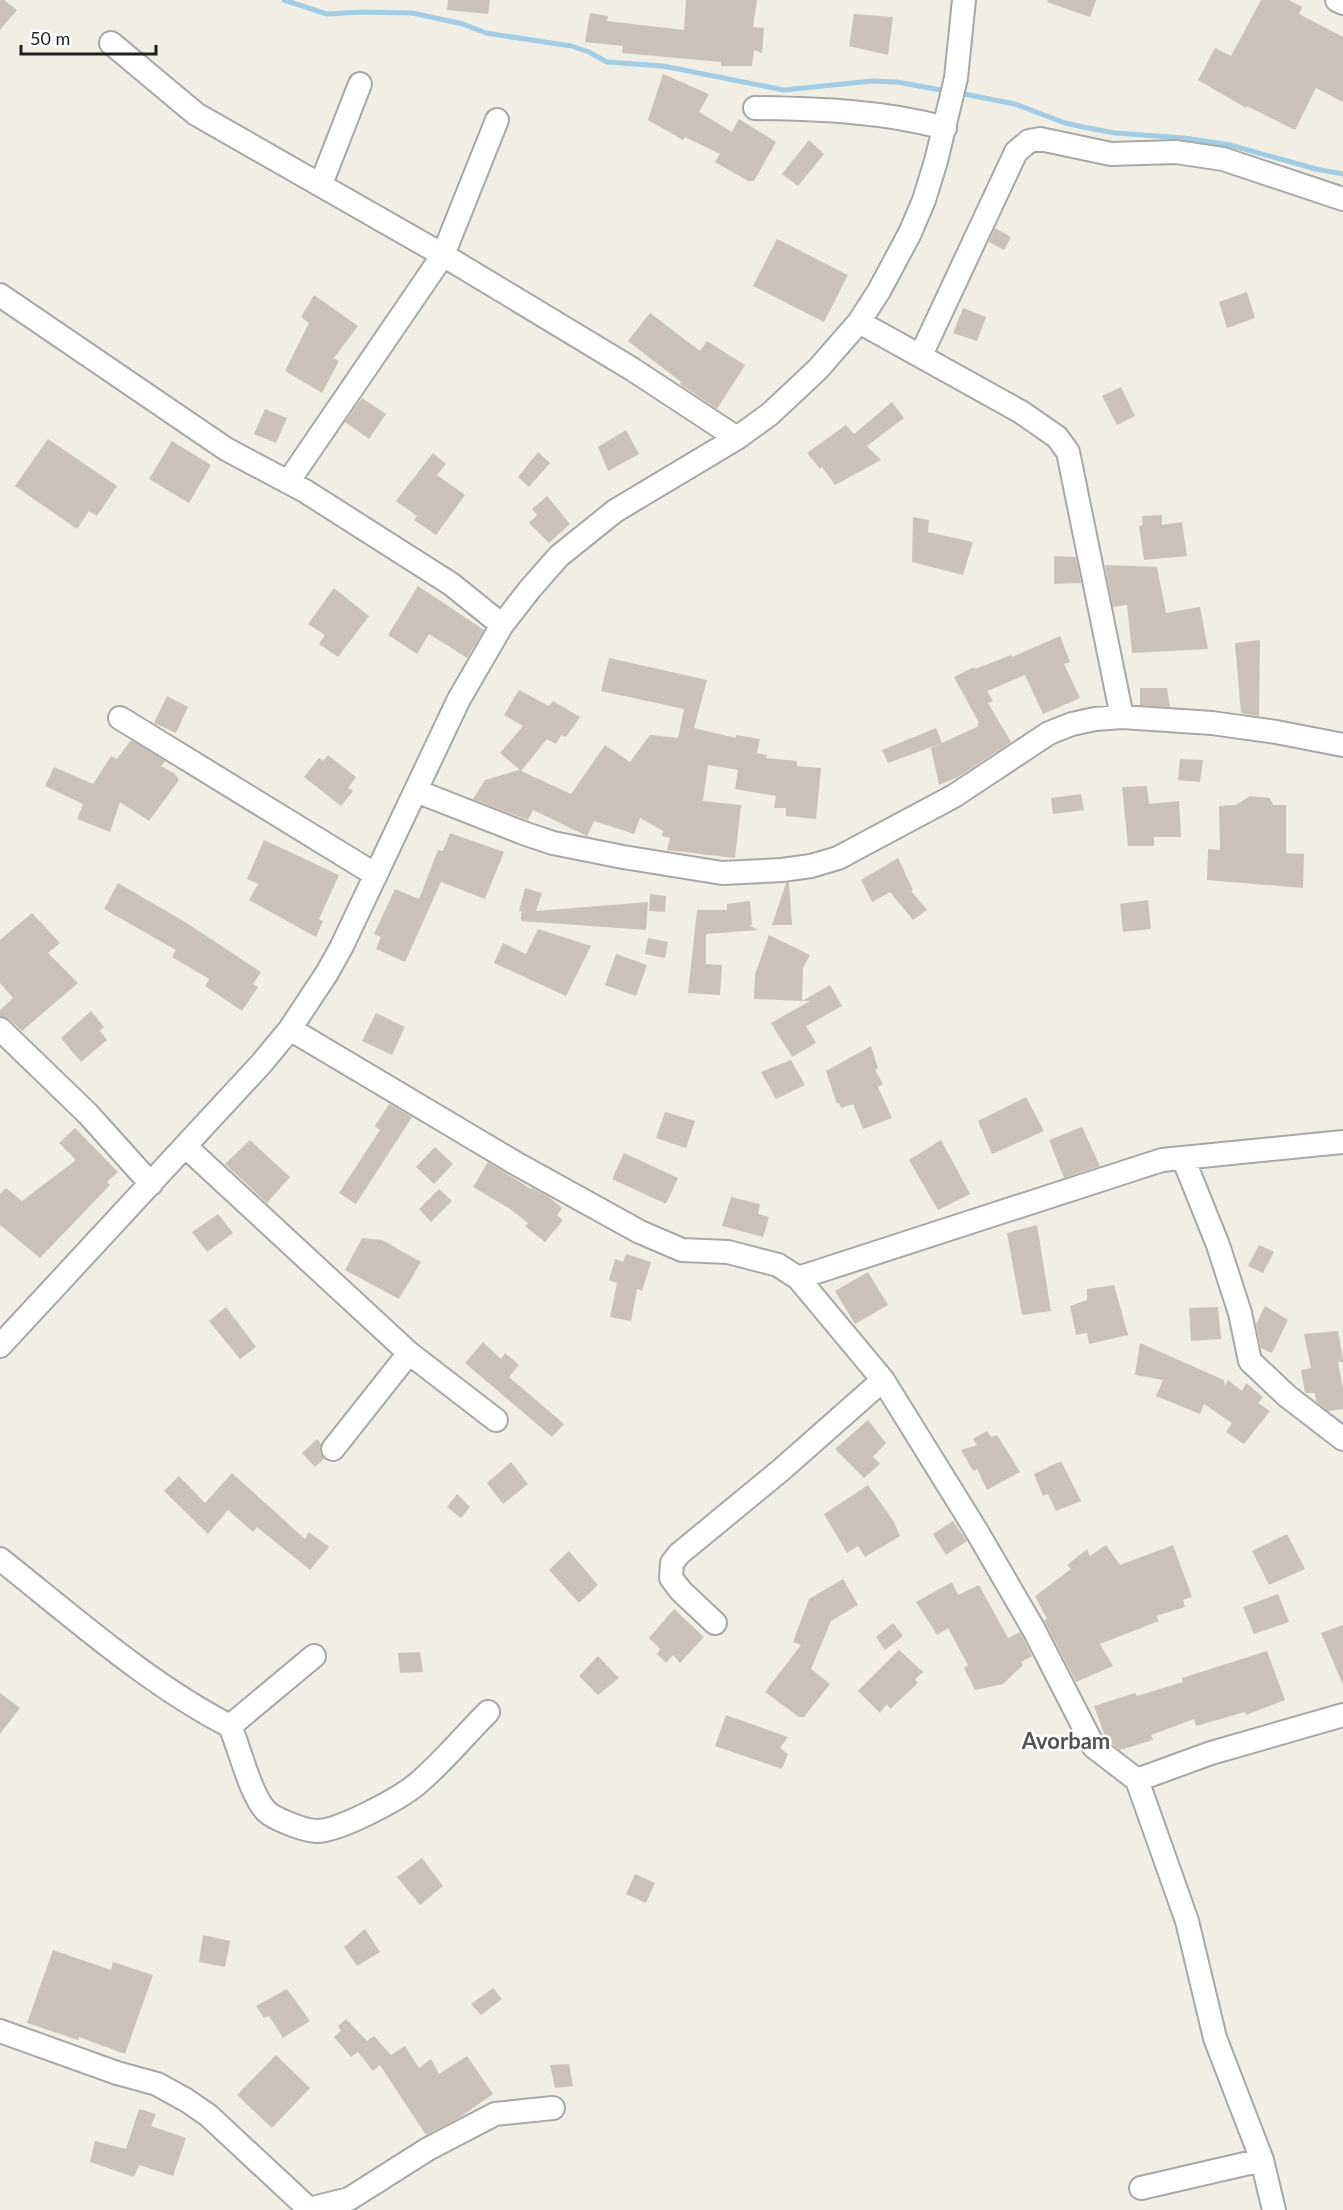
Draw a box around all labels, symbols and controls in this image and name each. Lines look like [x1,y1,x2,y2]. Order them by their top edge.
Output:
scale bar [21,18,156,56]
text: 50 m [30,27,70,49]
district label: Avorbam [1021,1727,1110,1754]

